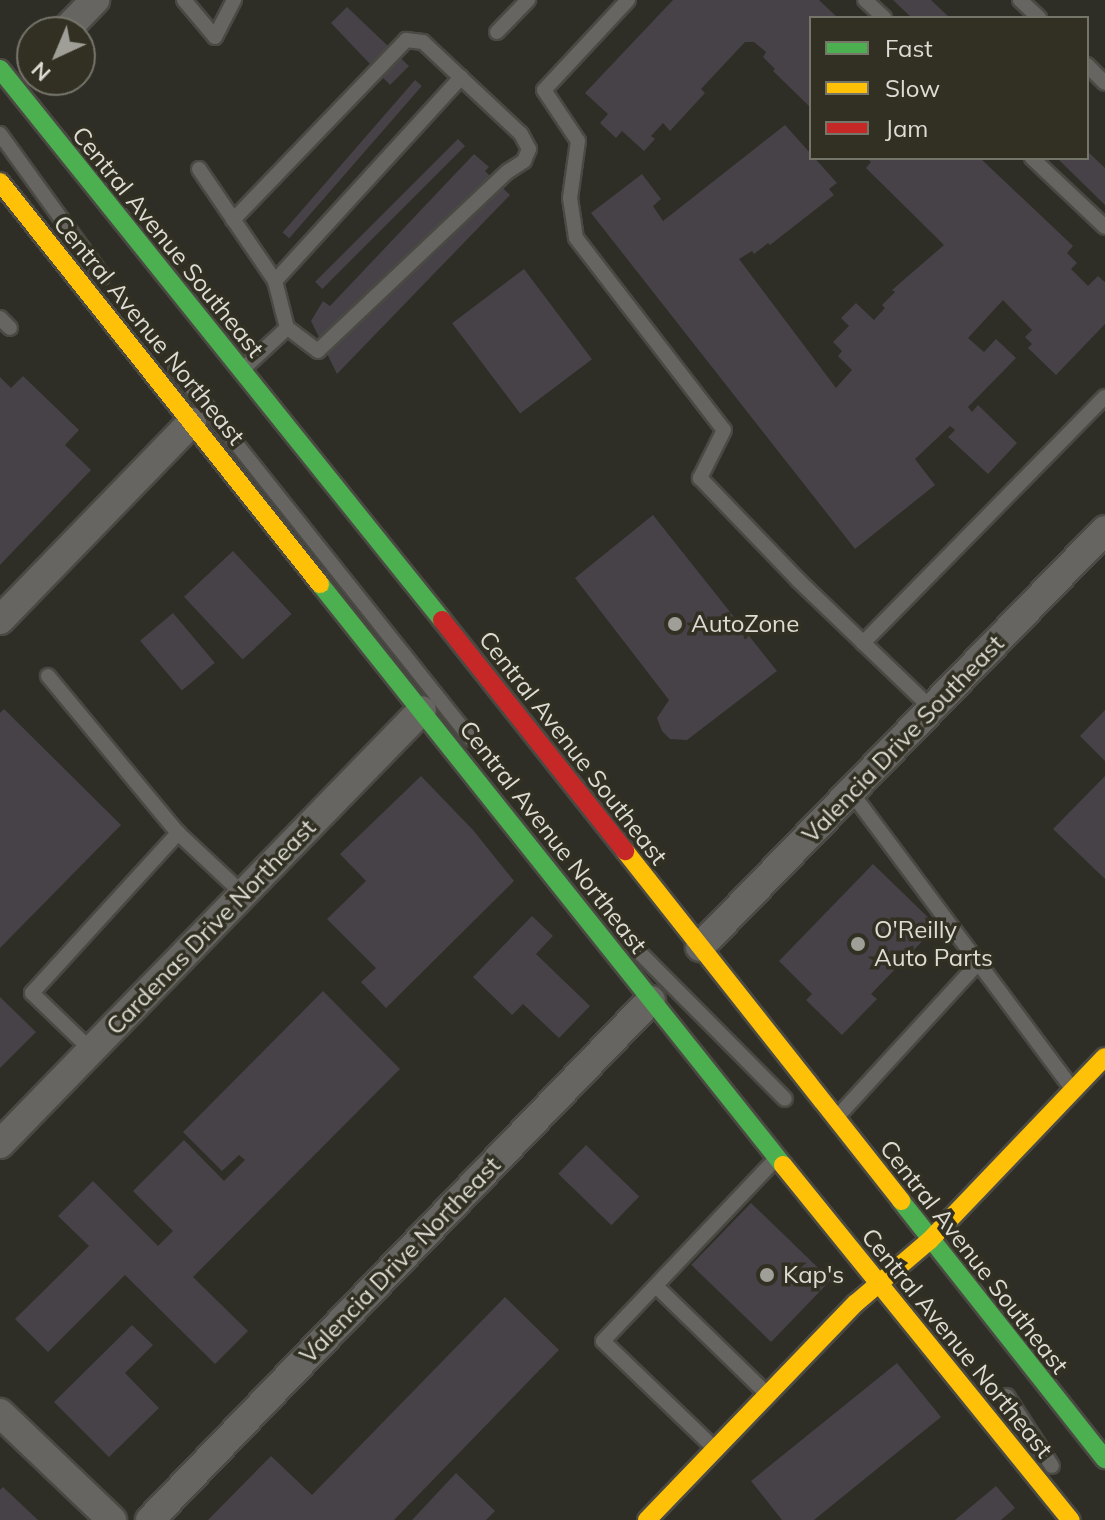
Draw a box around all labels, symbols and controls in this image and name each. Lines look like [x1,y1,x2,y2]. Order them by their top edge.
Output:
north arrow [16,16,96,96]
legend [809,16,1089,160]
text: Fast [885,33,933,63]
text: N [25,56,56,88]
text: Slow [885,73,940,103]
text: Jam [885,113,928,143]
street label: Central Avenue Southeast [66,121,270,363]
street label: Central Avenue Northeast [47,209,251,451]
place label: AutoZone [691,610,799,638]
marker: AutoZone [666,615,684,633]
street label: Central Avenue Southeast [473,625,673,871]
street label: Valencia Drive Southeast [796,629,1010,849]
street label: Central Avenue Northeast [453,715,653,959]
street label: Cardenas Drive Northeast [100,813,322,1041]
place label: O'Reilly Auto Parts [874,916,993,972]
marker: O'Reilly Auto Parts [849,935,867,953]
street label: Central Avenue Southeast [874,1134,1074,1380]
street label: Valencia Drive Northeast [294,1151,506,1369]
street label: Central Avenue Northeast [855,1222,1059,1464]
place label: Kap's [783,1261,844,1289]
marker: Kap's [758,1266,776,1284]

